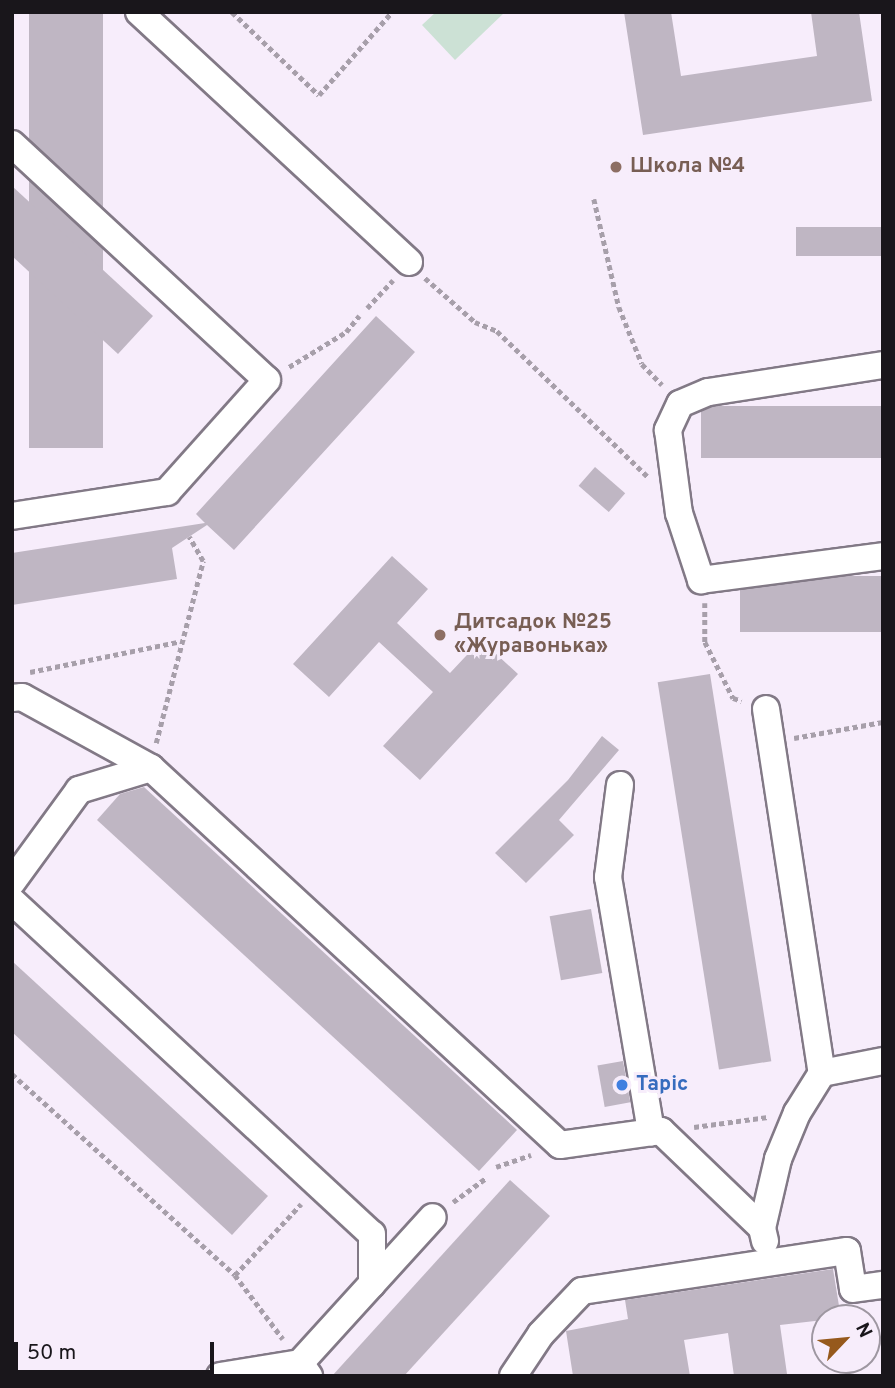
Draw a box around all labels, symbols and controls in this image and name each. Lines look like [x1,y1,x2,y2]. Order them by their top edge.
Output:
place label: Школа №4 [630,154,745,180]
marker: Школа №4 [608,159,624,175]
place label: Дитсадок №25 «Журавонька» [454,610,612,660]
marker: Дитсадок №25 «Журавонька» [432,627,448,643]
place label: Таріс [636,1072,688,1098]
marker: Таріс [614,1077,630,1093]
north arrow [811,1304,881,1374]
text: N [849,1319,877,1342]
scale bar [18,1328,217,1372]
text: 50 m [27,1340,76,1367]

